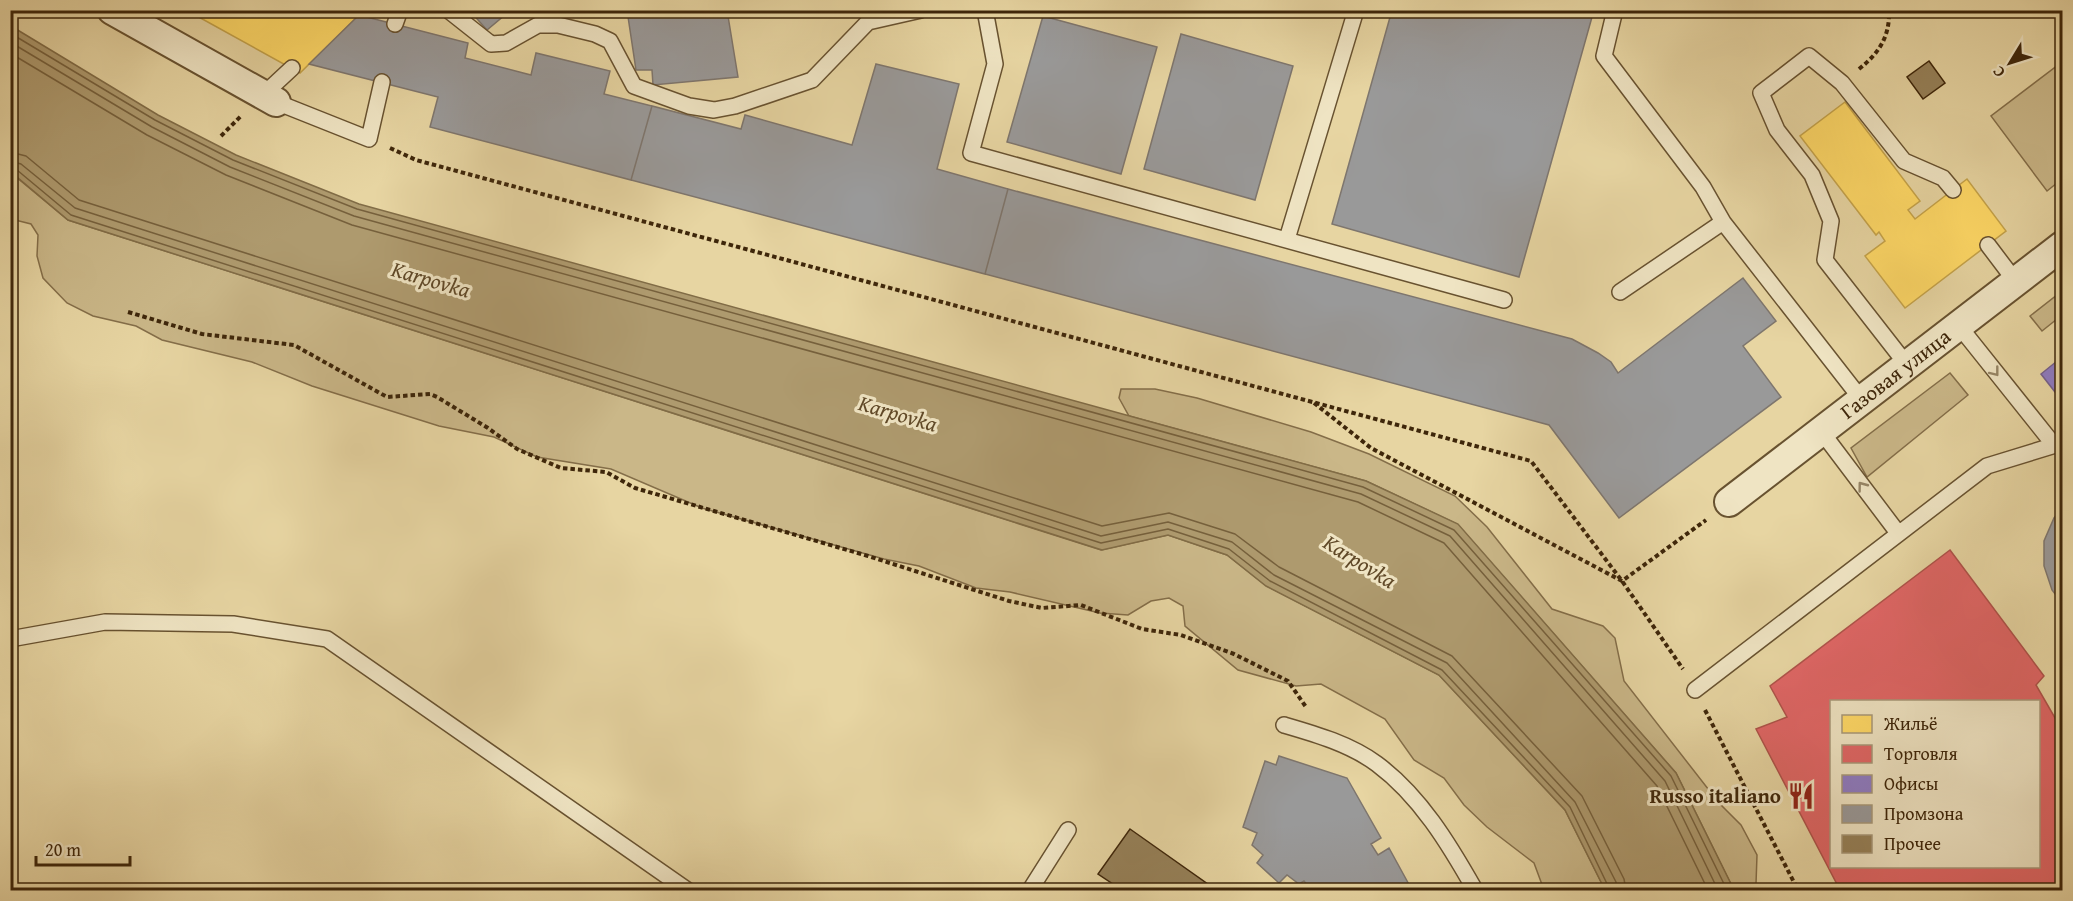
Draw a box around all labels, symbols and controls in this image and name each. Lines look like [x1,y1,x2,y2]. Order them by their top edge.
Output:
north arrow [1980,33,2040,93]
text: С [1986,61,2010,83]
water label: Karpovka [387,252,474,305]
street label: Газовая улица [1833,321,1957,426]
one-way arrow [1987,365,1998,376]
water label: Karpovka [854,386,941,439]
one-way arrow [1858,482,1869,493]
water label: Karpovka [1317,526,1403,596]
legend [1830,700,2040,868]
text: Жильё [1883,710,1938,737]
text: Торговля [1884,740,1958,767]
text: Офисы [1884,770,1939,797]
place label: Russo italiano [1649,780,1781,811]
restaurant icon: Russo italiano [1786,781,1816,811]
text: Промзона [1884,800,1964,827]
scale bar [36,829,130,867]
text: Прочее [1884,830,1941,857]
text: 20 m [45,836,81,863]

